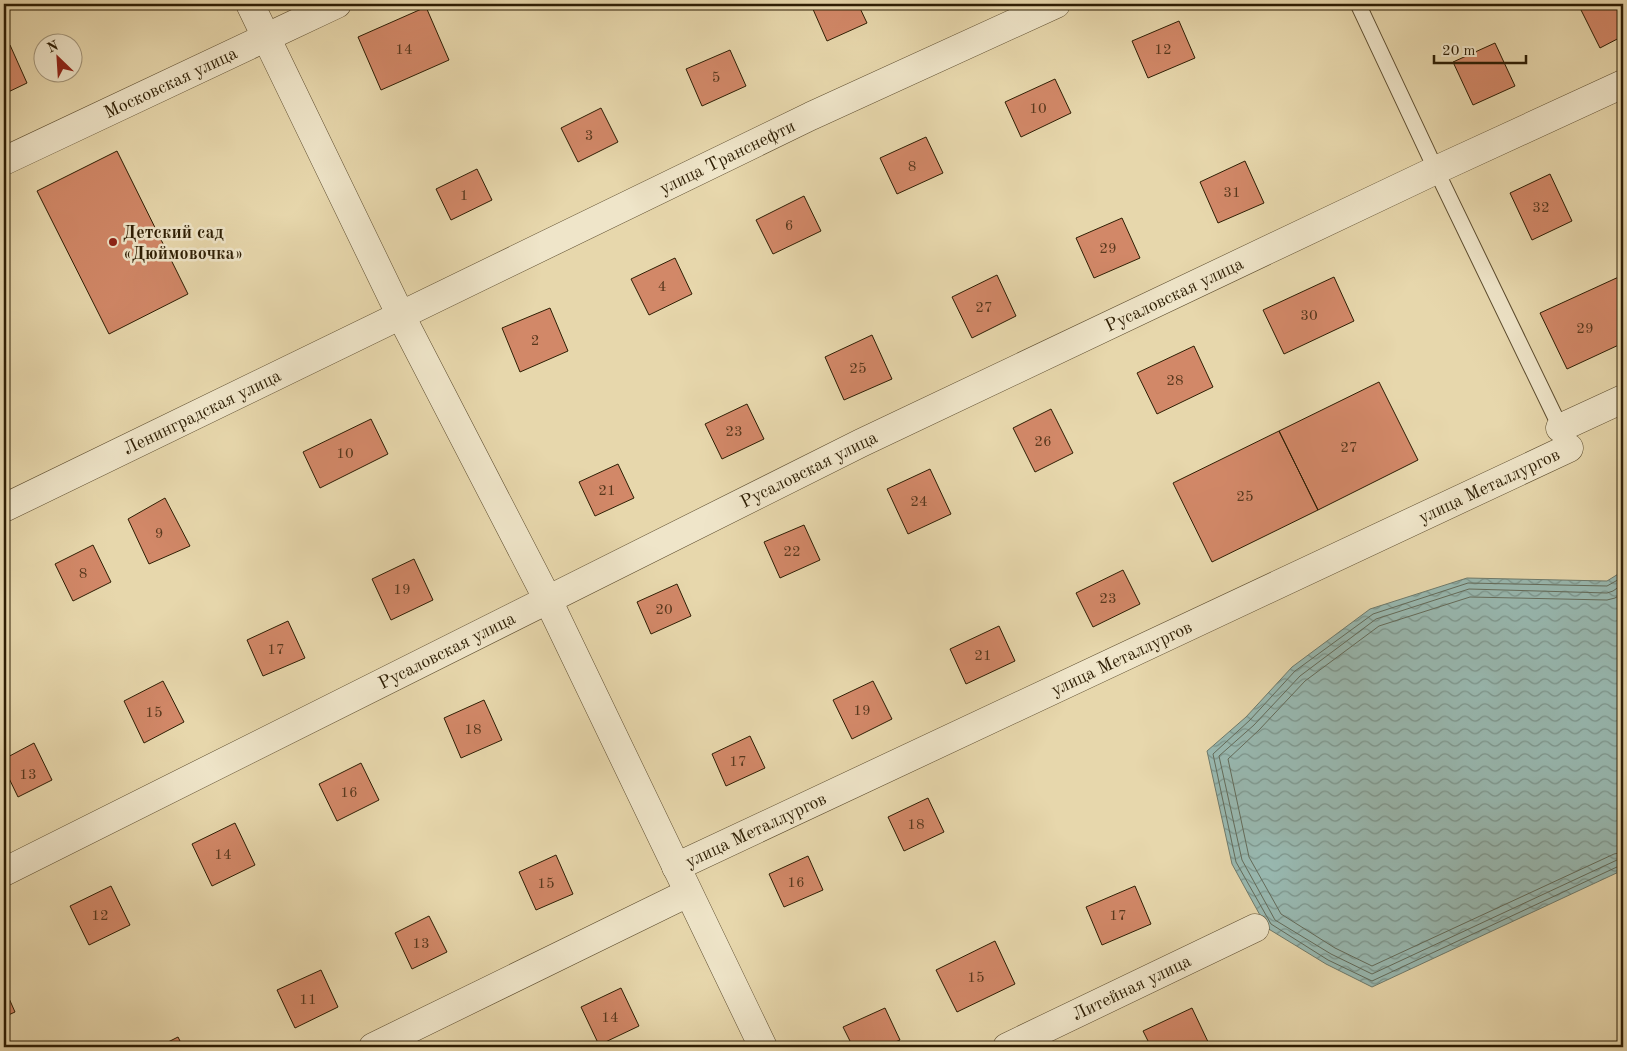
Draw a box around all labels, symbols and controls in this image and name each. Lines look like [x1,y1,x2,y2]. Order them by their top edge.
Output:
north arrow [32,32,82,82]
scale bar [1434,32,1527,64]
text: N [45,38,61,56]
house number: 14 [395,43,413,58]
house number: 12 [1154,43,1172,58]
street label: Московская улица [102,44,240,122]
text: 20 m [1442,44,1476,59]
house number: 5 [712,71,720,86]
house number: 10 [1029,102,1047,117]
street label: улица Транснефти [657,117,798,198]
house number: 3 [585,129,593,144]
house number: 8 [908,160,916,175]
house number: 31 [1223,186,1241,201]
house number: 1 [460,189,468,204]
house number: 32 [1532,201,1550,216]
house number: 6 [785,219,793,234]
place label: Детский сад «Дюймовочка» [123,224,243,263]
marker: Детский сад «Дюймовочка» [107,236,119,248]
house number: 29 [1099,242,1117,257]
street label: Русаловская улица [1103,255,1247,336]
house number: 4 [658,280,666,295]
house number: 27 [975,301,993,316]
house number: 30 [1300,309,1318,324]
house number: 29 [1576,322,1594,337]
house number: 2 [531,334,539,349]
house number: 25 [849,362,867,377]
street label: Ленинградская улица [121,367,284,459]
house number: 28 [1166,374,1184,389]
house number: 23 [725,425,743,440]
street label: Русаловская улица [738,428,881,512]
house number: 26 [1034,435,1052,450]
house number: 27 [1340,441,1358,456]
street label: улица Металлургов [1416,446,1563,527]
house number: 10 [336,447,354,462]
house number: 21 [598,484,616,499]
house number: 25 [1236,490,1254,505]
house number: 24 [910,495,928,510]
house number: 9 [155,527,163,542]
house number: 22 [783,545,801,560]
house number: 8 [79,567,87,582]
house number: 19 [393,583,411,598]
house number: 23 [1099,592,1117,607]
house number: 20 [655,603,673,618]
street label: Русаловская улица [376,610,519,693]
street label: улица Металлургов [1049,618,1195,700]
house number: 17 [267,643,285,658]
house number: 21 [974,649,992,664]
house number: 19 [853,704,871,719]
house number: 15 [145,706,163,721]
house number: 18 [464,723,482,738]
house number: 17 [729,755,747,770]
house number: 13 [19,768,37,783]
house number: 16 [340,786,358,801]
street label: улица Металлургов [683,790,829,871]
house number: 18 [907,818,925,833]
house number: 14 [214,848,232,863]
house number: 16 [787,876,805,891]
house number: 15 [537,877,555,892]
house number: 12 [91,909,109,924]
house number: 17 [1109,909,1127,924]
house number: 13 [412,937,430,952]
street label: Литейная улица [1070,952,1194,1024]
house number: 15 [967,971,985,986]
house number: 11 [299,993,317,1008]
house number: 14 [601,1011,619,1026]

